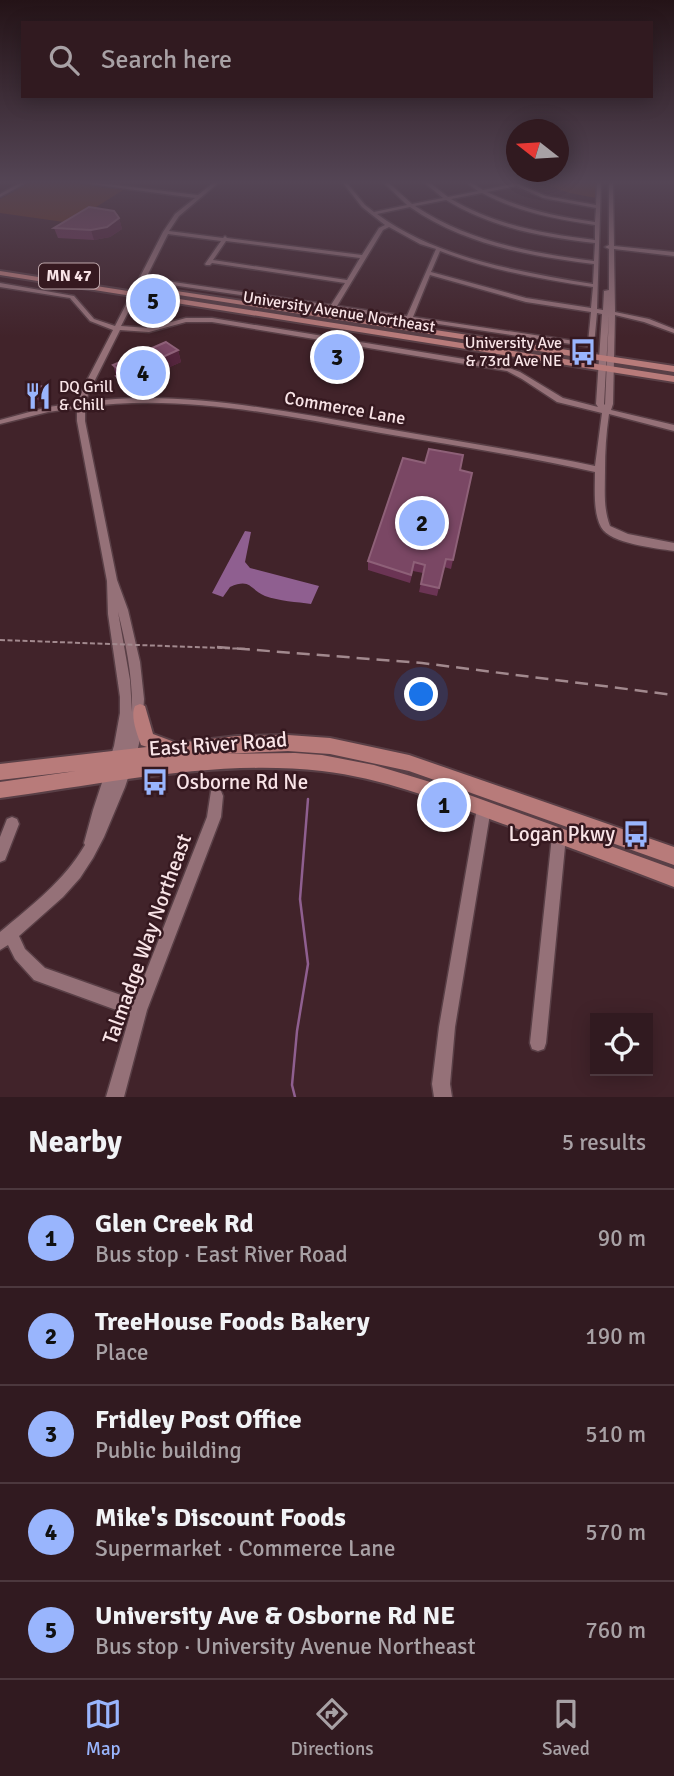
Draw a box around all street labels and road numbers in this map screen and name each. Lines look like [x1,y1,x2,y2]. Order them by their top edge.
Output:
road number: MN 47 [39,264,99,288]
street label: University Avenue Northeast [241,287,437,337]
street label: Commerce Lane [283,387,407,429]
street label: East River Road [148,726,288,762]
street label: Talmadge Way Northeast [97,830,197,1048]

